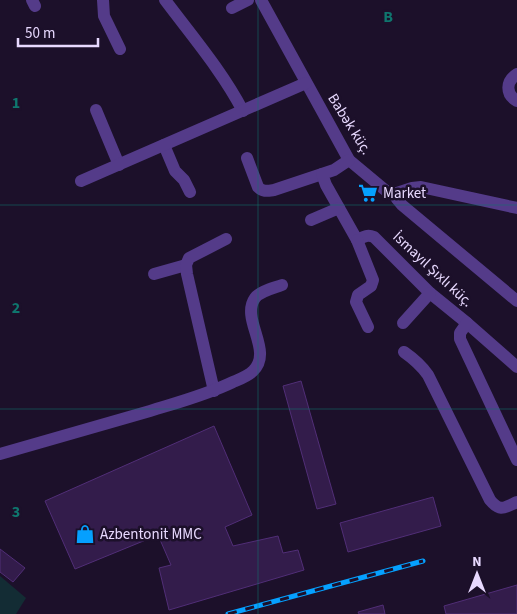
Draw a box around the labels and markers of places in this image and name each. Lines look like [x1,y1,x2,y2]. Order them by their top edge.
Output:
supermarket icon: Market [357,182,379,204]
place label: Market [383,183,426,204]
shop icon: Azbentonit MMC [74,523,96,545]
place label: Azbentonit MMC [100,524,202,545]

